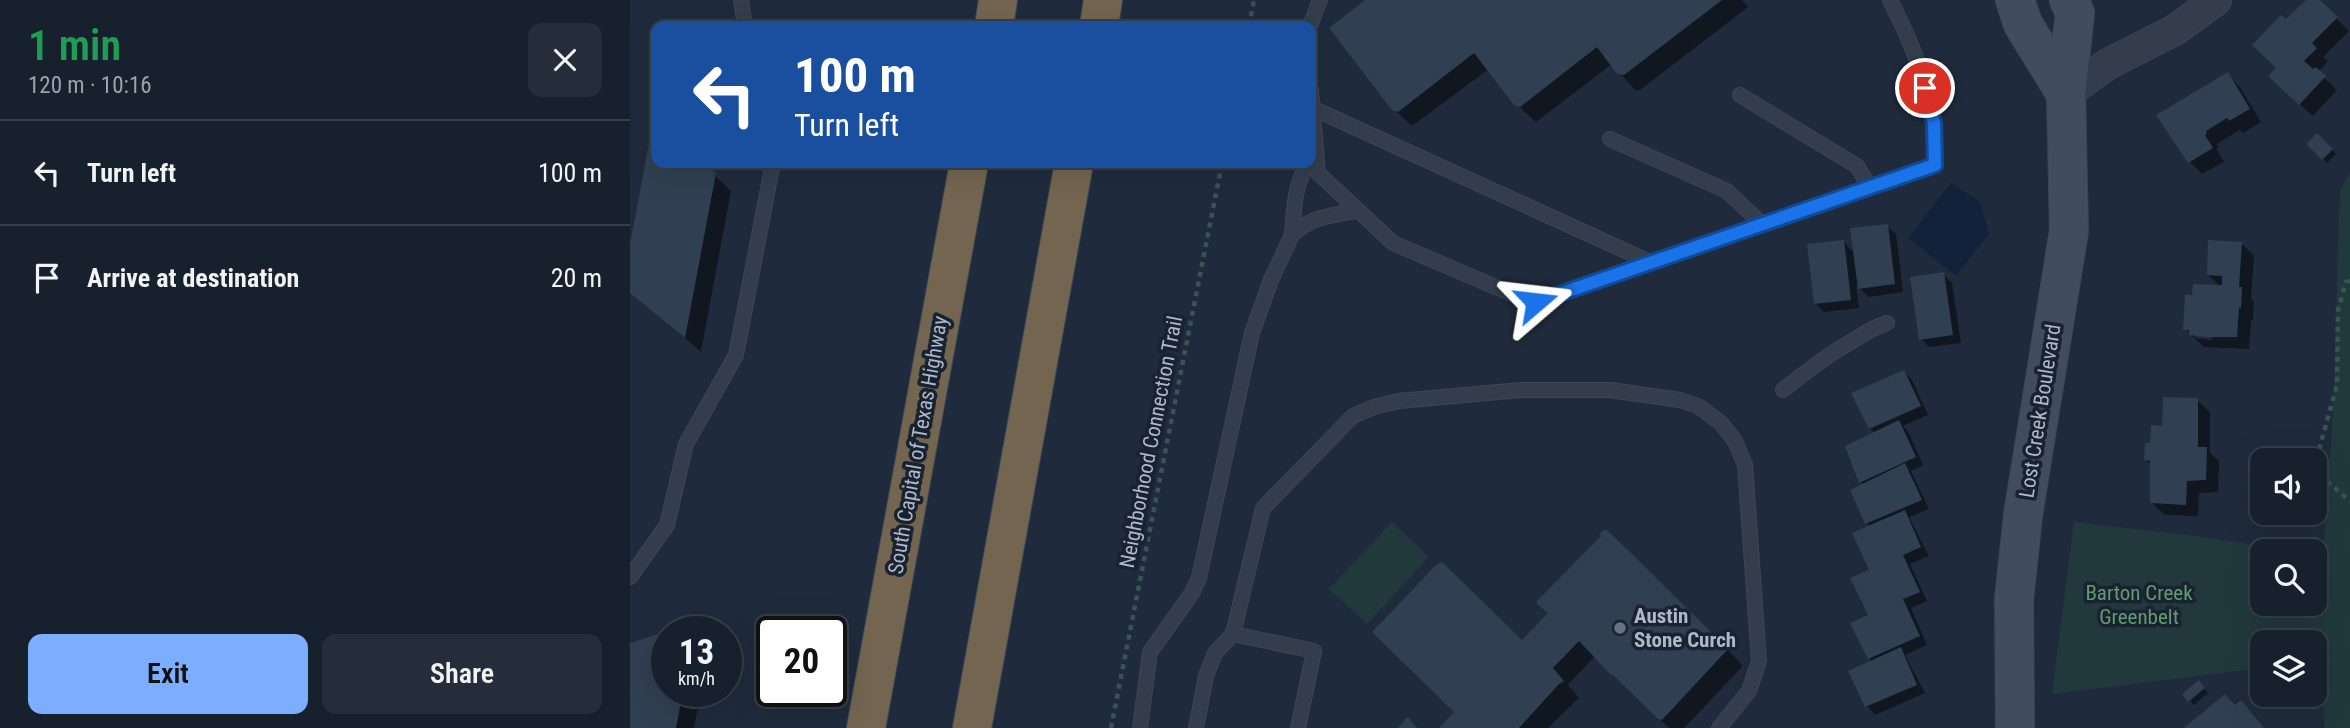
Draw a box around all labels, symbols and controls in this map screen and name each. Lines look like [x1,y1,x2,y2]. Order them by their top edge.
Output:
text: 1 min [28,21,121,70]
button: close [528,23,602,97]
text: 100 m [794,47,916,104]
icon: left [679,49,770,140]
pin [1895,58,1955,118]
icon: arrive [1906,69,1944,107]
text: 120 m · 10:16 [28,72,152,99]
text: Turn left [794,106,899,144]
icon: left [28,154,66,192]
text: Turn left [87,158,176,188]
text: 100 m [538,158,602,188]
icon: arrive [28,259,66,297]
text: Arrive at destination [87,263,299,293]
text: 20 m [551,263,602,293]
position arrow [1499,265,1573,339]
street label: South Capital of Texas Highway [883,314,953,576]
street label: Neighborhood Connection Trail [1115,314,1187,570]
street label: Lost Creek Boulevard [2014,322,2066,500]
map controls [2250,448,2327,707]
button: sound [2250,448,2327,525]
button: search [2250,539,2327,616]
park label: Barton Creek Greenbelt [2085,581,2193,629]
place label: Austin Stone Curch [1634,604,1736,652]
speed limit sign: 20 [756,616,847,707]
marker: Austin Stone Curch [1612,620,1628,636]
button: layers [2250,630,2327,707]
text: 13 [679,632,714,673]
button: Exit [28,634,308,714]
button: Share [322,634,602,714]
text: km/h [678,668,715,689]

